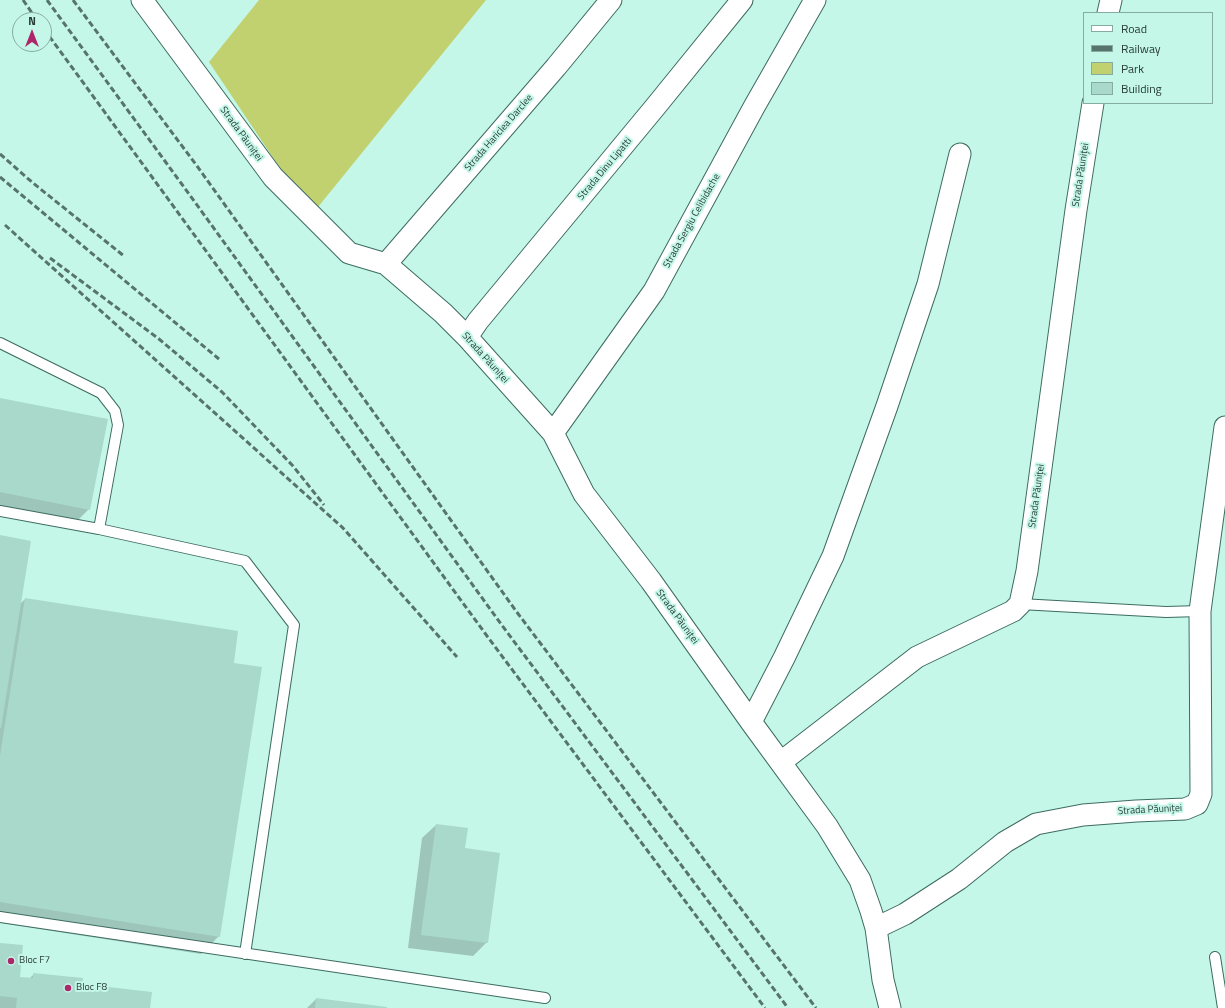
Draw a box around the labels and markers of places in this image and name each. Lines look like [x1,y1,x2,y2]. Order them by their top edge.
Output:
place label: Bloc F7 [19,955,50,967]
marker: Bloc F7 [6,956,16,966]
place label: Bloc F8 [76,982,107,994]
marker: Bloc F8 [63,983,73,993]

